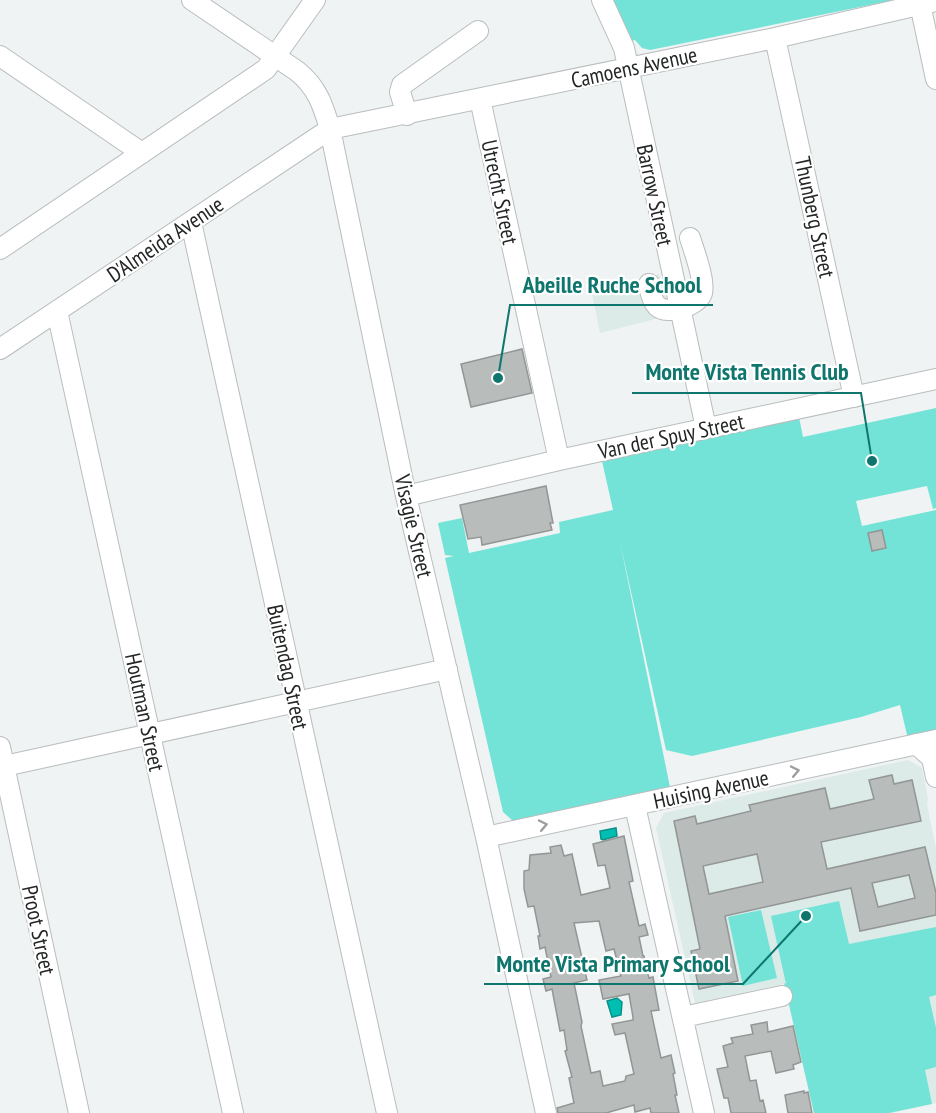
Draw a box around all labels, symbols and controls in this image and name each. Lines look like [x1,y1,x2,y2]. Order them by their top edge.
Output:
street label: Camoens Avenue [568,40,700,94]
street label: Utrecht Street [475,137,525,247]
street label: Barrow Street [631,142,679,248]
street label: Thunberg Street [789,154,841,280]
street label: D'Almeida Avenue [101,190,229,288]
callout: Abeille Ruche School [510,263,713,305]
text: Abeille Ruche School [521,269,702,300]
callout: Monte Vista Tennis Club [632,351,861,393]
text: Monte Vista Tennis Club [645,356,849,387]
street label: Van der Spuy Street [595,407,746,465]
street label: Visagie Street [388,471,439,580]
street label: Buitendag Street [261,602,315,732]
street label: Houtman Street [119,650,171,774]
street label: Huising Avenue [651,763,771,815]
one-way arrow [790,765,800,778]
one-way arrow [537,819,547,832]
street label: Proot Street [16,883,62,977]
callout: Monte Vista Primary School [484,942,743,984]
text: Monte Vista Primary School [496,948,730,979]

